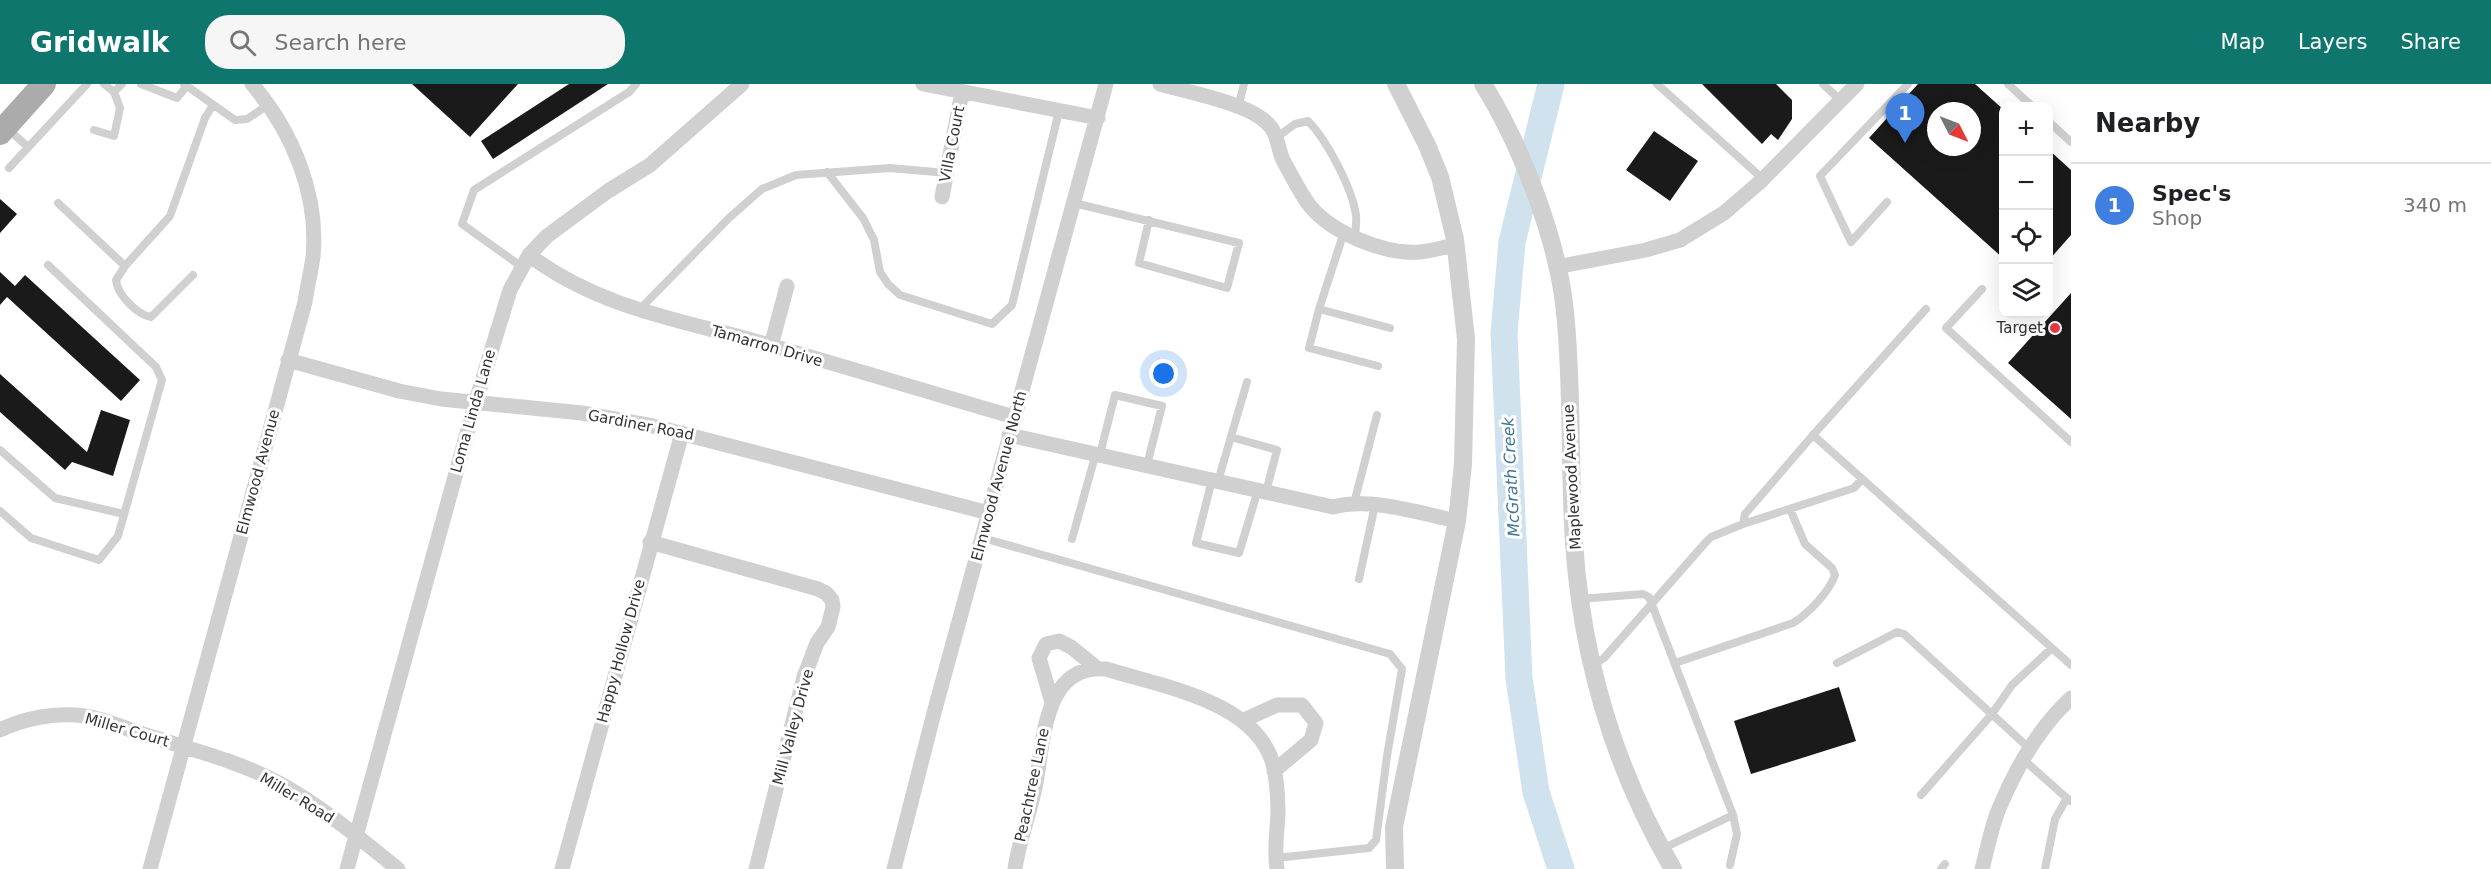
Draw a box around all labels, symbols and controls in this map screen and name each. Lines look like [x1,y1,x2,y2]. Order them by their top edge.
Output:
search box [205,15,625,69]
text: Gridwalk [30,26,169,59]
icon: search [226,26,259,59]
text: Search here [274,30,407,55]
text: Map [2221,30,2265,54]
text: Layers [2298,30,2367,54]
text: Share [2400,30,2461,54]
pin: 1 [1886,94,1924,143]
north arrow [1927,102,1981,156]
map controls [1999,102,2053,318]
button: + [1999,102,2053,156]
street label: Villa Court [936,104,968,184]
text: Nearby [2095,108,2200,138]
button: − [1999,156,2053,210]
text: Spec's [2152,181,2231,206]
text: 1 [2108,193,2121,217]
text: 340 m [2403,193,2467,217]
text: Shop [2152,206,2202,230]
button: locate [1999,210,2053,264]
button: layers [1999,264,2053,318]
place label: Target [1996,319,2043,337]
street label: Tamarron Drive [708,321,825,370]
marker: Target [2048,321,2062,335]
street label: Loma Linda Lane [447,347,499,475]
your location [1149,359,1178,388]
street label: Elmwood Avenue North [968,389,1030,563]
street label: Maplewood Avenue [1559,404,1585,550]
street label: Gardiner Road [586,406,696,444]
street label: Elmwood Avenue [233,407,283,537]
water label: McGrath Creek [1498,416,1524,537]
street label: Happy Hollow Drive [593,577,649,725]
street label: Mill Valley Drive [769,667,817,787]
street label: Miller Court [83,709,171,751]
street label: Peachtree Lane [1011,726,1053,844]
street label: Miller Road [257,769,337,827]

